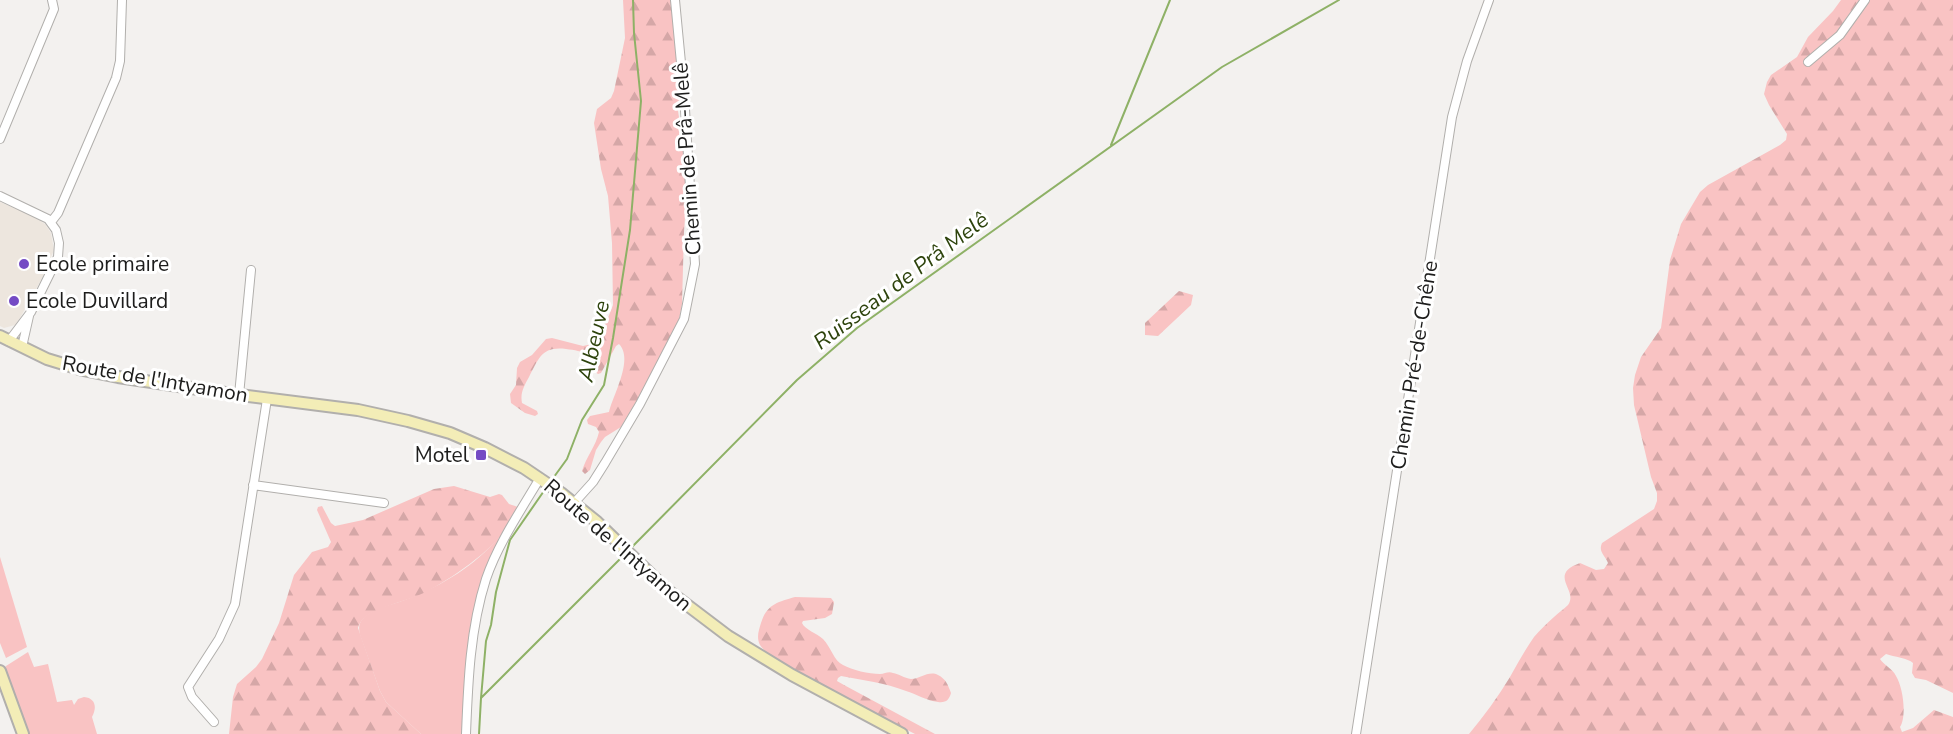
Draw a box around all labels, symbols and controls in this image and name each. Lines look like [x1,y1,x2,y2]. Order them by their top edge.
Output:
street label: Chemin de Prâ-Melê [666,62,708,256]
water label: Ruisseau de Prâ Melê [807,205,995,357]
place label: Ecole primaire [36,250,169,278]
marker: Ecole primaire [17,257,31,271]
street label: Chemin Pré-de-Chêne [1384,258,1444,472]
place label: Ecole Duvillard [26,287,168,315]
marker: Ecole Duvillard [7,294,21,308]
water label: Albeuve [571,297,617,385]
street label: Route de l'Intyamon [60,349,250,409]
place label: Motel [415,441,470,469]
marker: Motel [474,448,488,462]
street label: Route de l'Intyamon [538,473,698,617]

